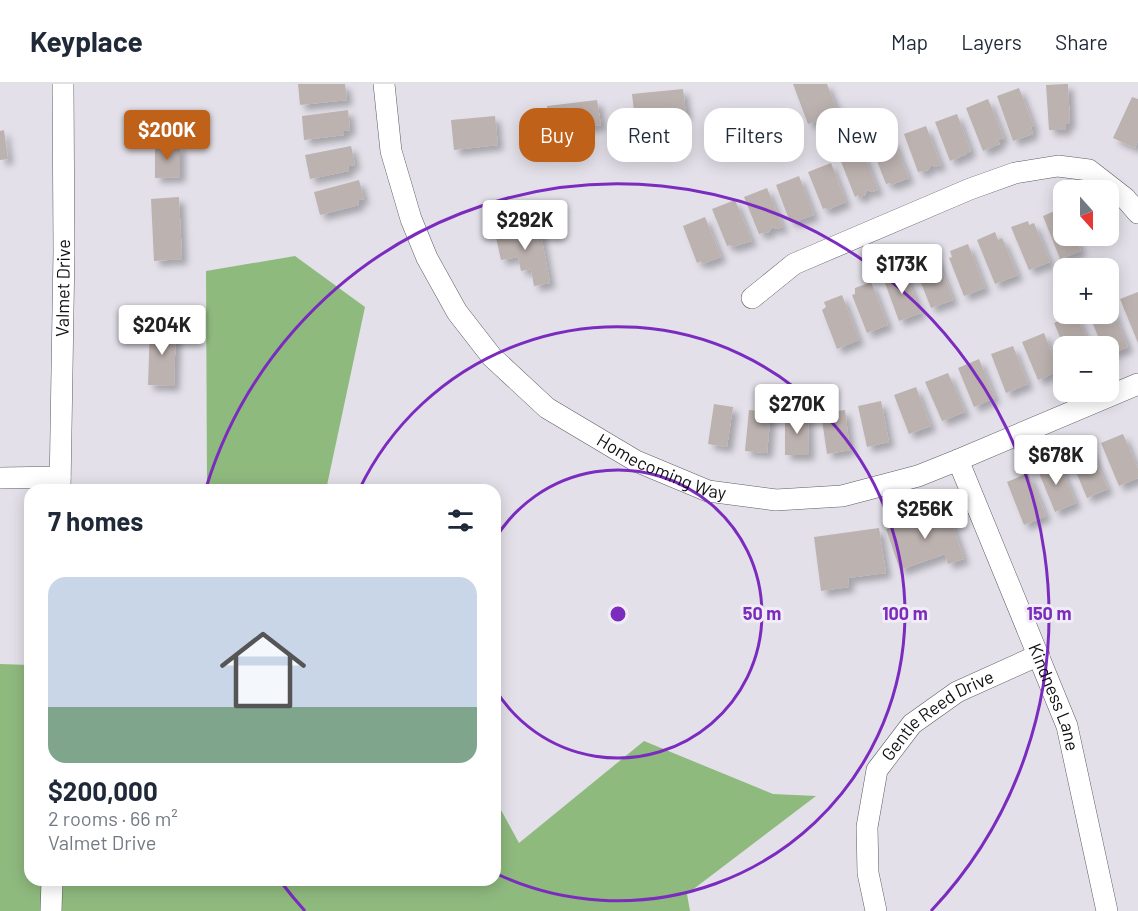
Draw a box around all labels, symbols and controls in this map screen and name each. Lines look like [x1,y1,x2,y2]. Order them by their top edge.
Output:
text: Keyplace [30,24,143,58]
text: Map [891,29,928,54]
text: Layers [961,29,1022,54]
text: Share [1055,29,1108,54]
chip: Buy [519,108,595,162]
chip: Rent [607,108,692,162]
chip: Filters [704,108,804,162]
chip: New [816,108,898,162]
pin: $200K [125,110,209,161]
text: $200K [138,117,196,141]
north arrow [1053,180,1119,246]
map controls [1053,180,1119,402]
pin: $292K [483,200,567,251]
text: $292K [497,207,553,231]
street label: Valmet Drive [51,239,74,337]
pin: $173K [860,244,944,295]
text: $173K [876,251,928,275]
button: + [1053,258,1119,324]
pin: $204K [120,305,204,356]
text: $204K [133,312,191,336]
button: − [1053,336,1119,402]
pin: $270K [755,384,839,435]
text: $270K [769,391,825,415]
street label: Homecoming Way [593,428,728,503]
pin: $678K [1014,435,1098,486]
text: $678K [1028,442,1084,466]
pin: $256K [883,489,967,540]
text: $256K [897,496,953,520]
icon: filters [444,504,477,537]
text: 7 homes [48,505,143,536]
text: 50 m [743,602,781,624]
text: 100 m [882,602,928,624]
text: 150 m [1027,602,1071,624]
centre of rings [608,604,628,624]
icon: home [209,616,317,724]
street label: Kindness Lane [1024,640,1084,753]
street label: Gentle Reed Drive [876,665,997,765]
text: $200,000 [48,775,158,806]
text: 2 rooms · 66 m² [48,806,178,830]
text: Valmet Drive [48,830,156,854]

